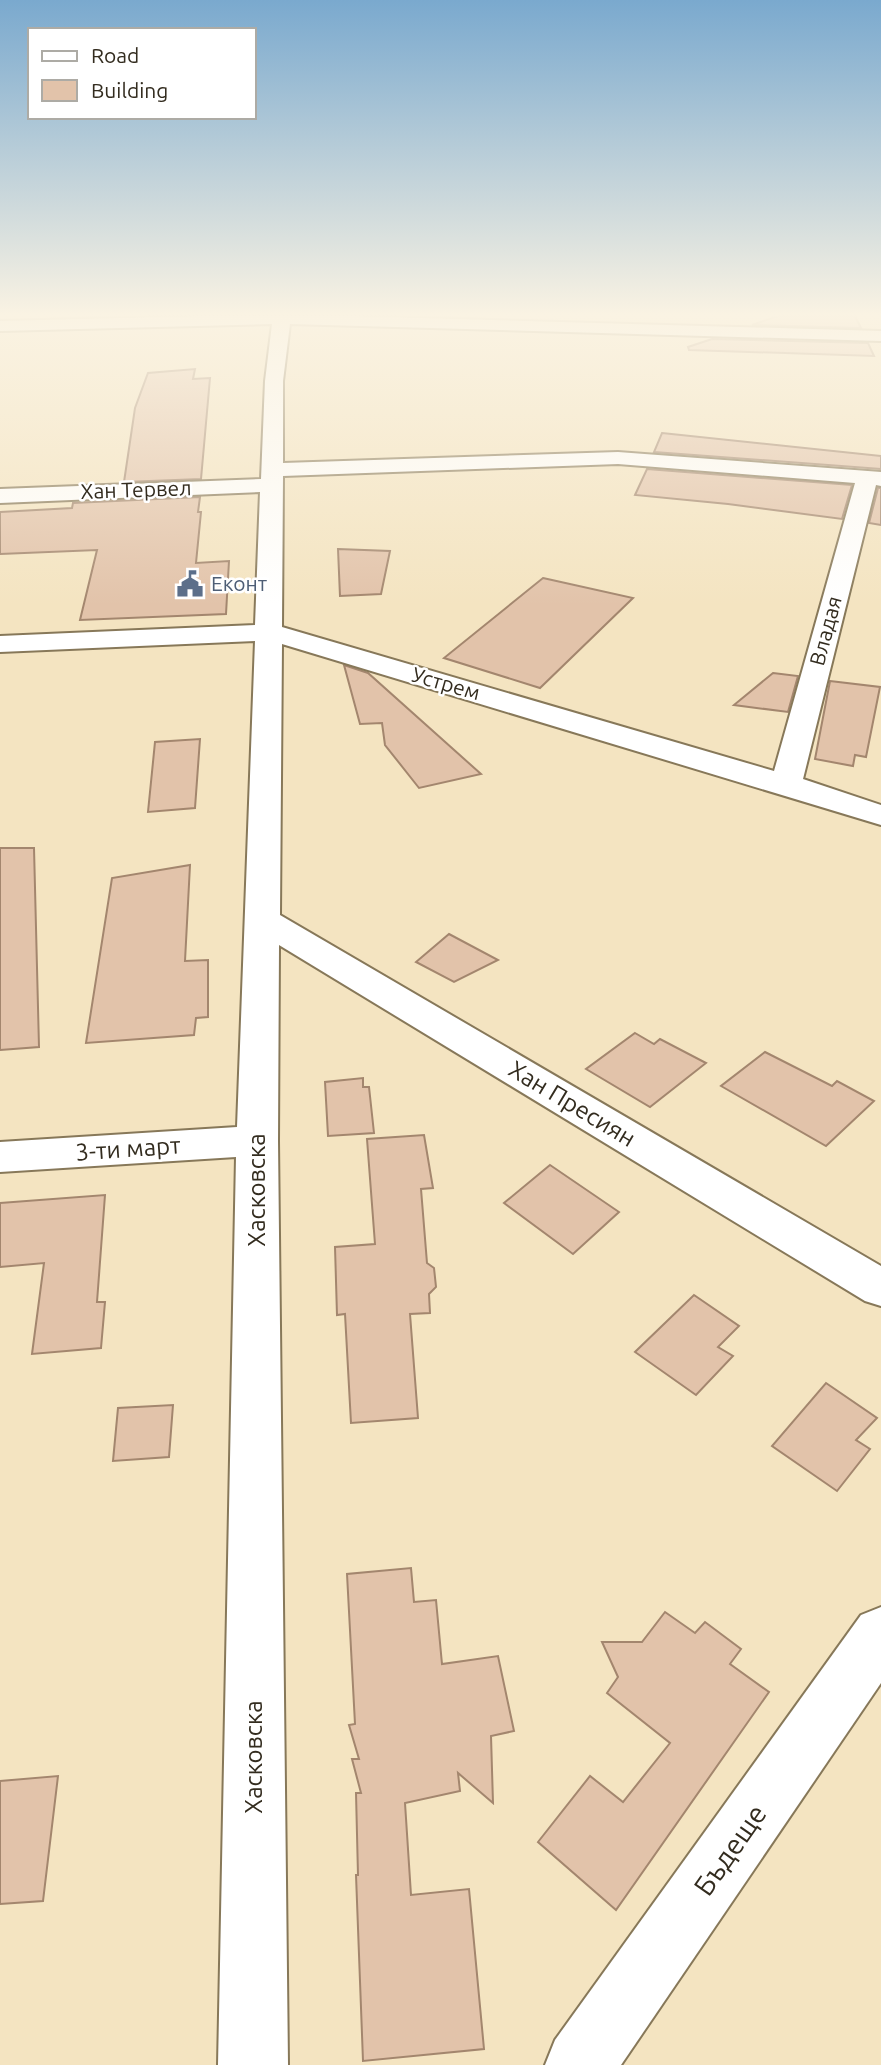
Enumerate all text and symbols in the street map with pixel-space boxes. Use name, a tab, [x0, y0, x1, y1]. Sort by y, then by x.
legend	[28, 28, 256, 119]
text: Road	[91, 43, 139, 67]
text: Building	[91, 78, 168, 102]
street label: Хан Тервел	[80, 475, 192, 503]
public building icon: Еконт	[175, 569, 205, 599]
place label: Еконт	[211, 571, 268, 595]
street label: Владая	[804, 593, 846, 668]
street label: Устрем	[409, 662, 483, 704]
street label: Хан Пресиян	[504, 1055, 640, 1152]
street label: 3-ти март	[74, 1131, 182, 1166]
street label: Хасковска	[243, 1133, 270, 1247]
street label: Хасковска	[240, 1700, 267, 1814]
street label: Бъдеще	[687, 1799, 772, 1901]

